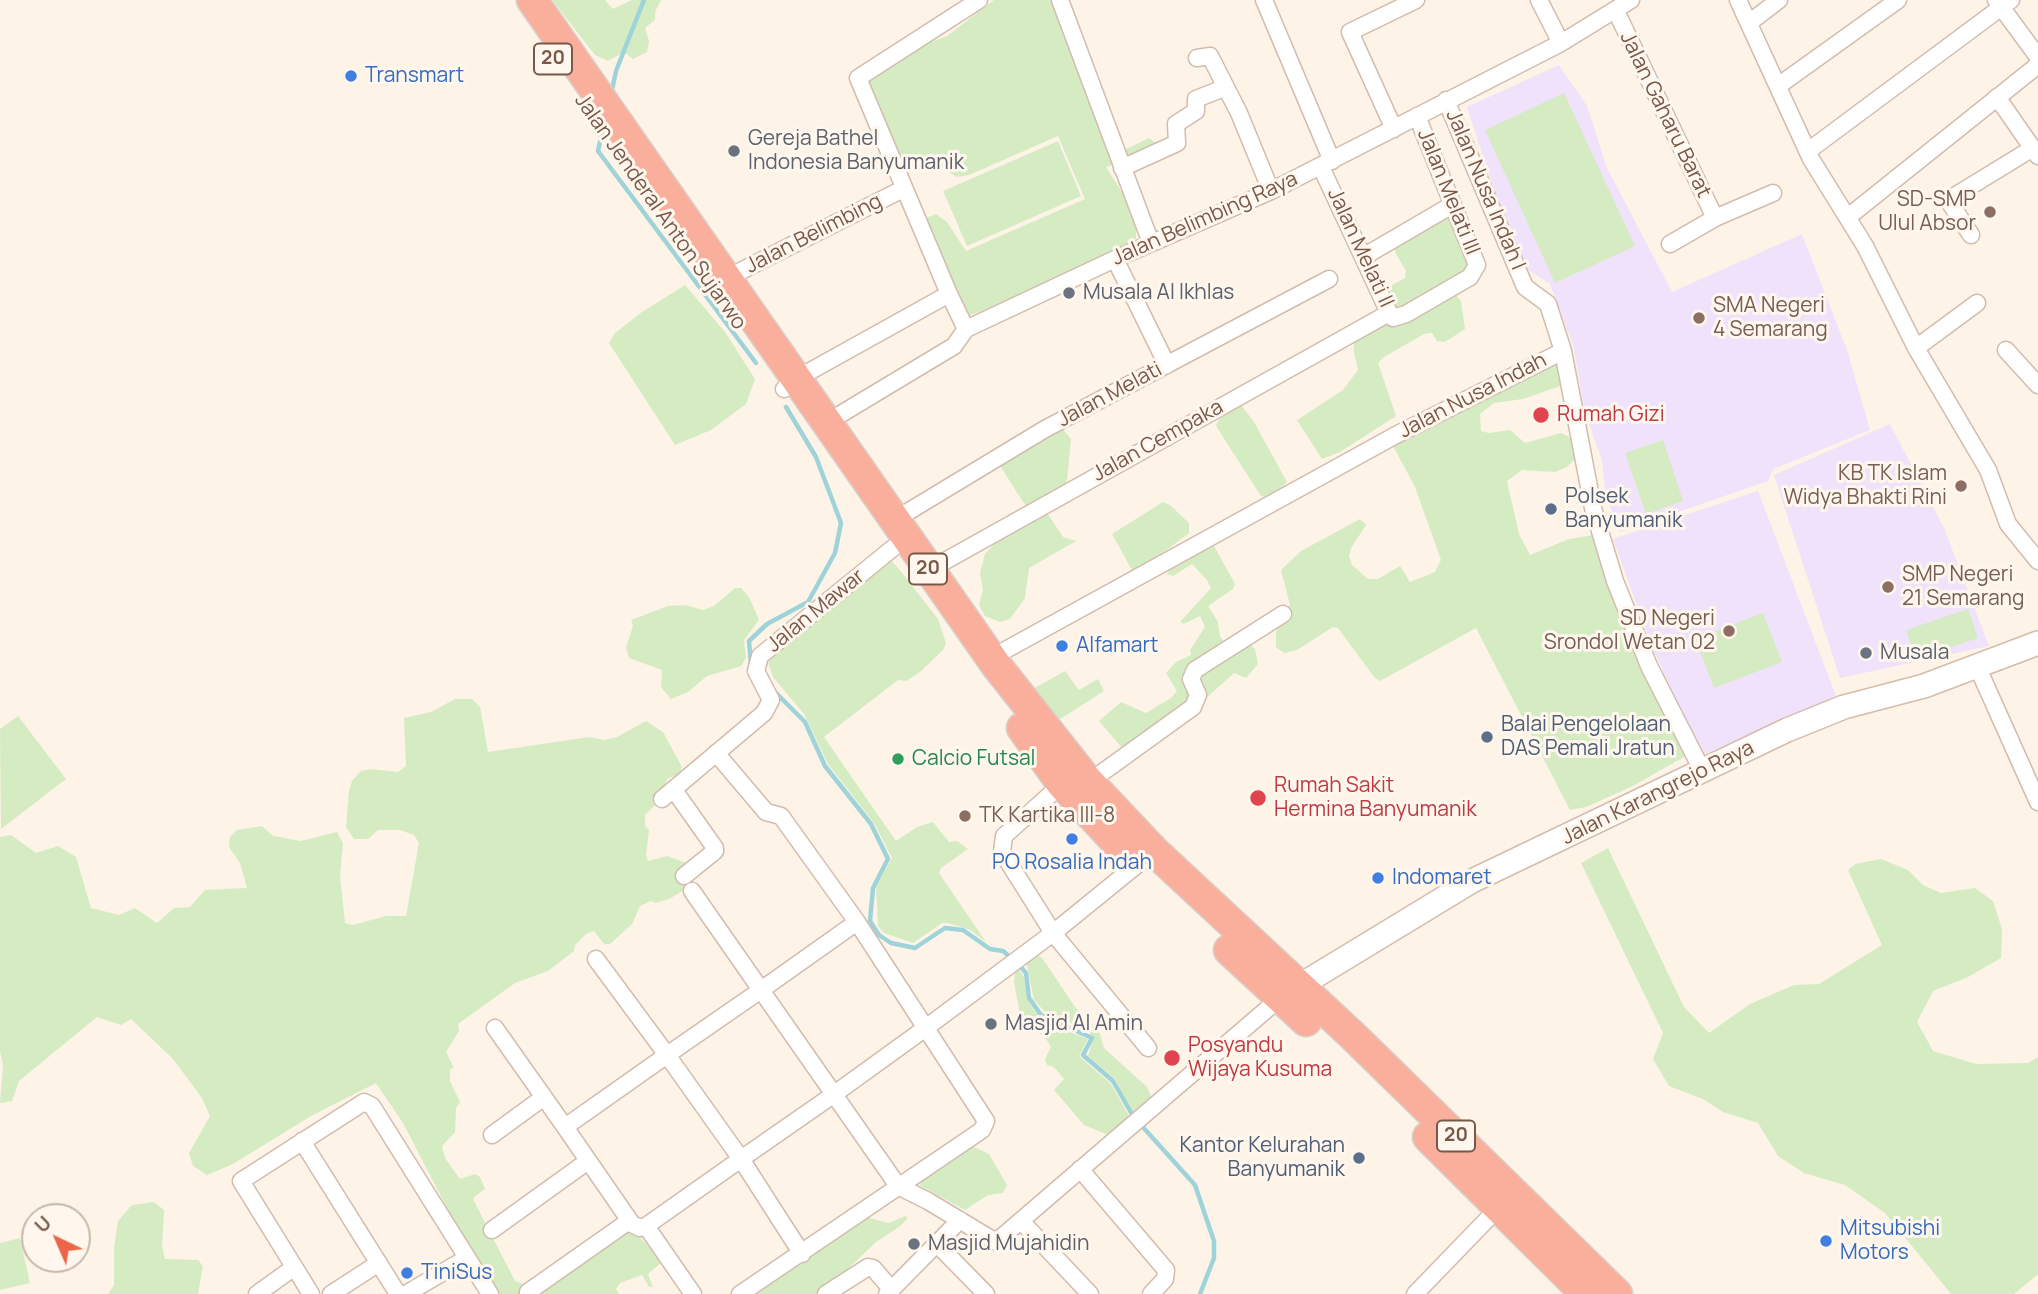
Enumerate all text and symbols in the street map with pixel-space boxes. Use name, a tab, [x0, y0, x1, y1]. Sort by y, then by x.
street label: Jalan Gaharu Barat	[1614, 28, 1716, 202]
road number: 20	[534, 44, 572, 74]
place label: Transmart	[365, 63, 464, 89]
marker: Transmart	[343, 68, 359, 84]
street label: Jalan Jenderal Anton Sujarwo	[569, 89, 751, 335]
street label: Jalan Nusa Indah I	[1440, 106, 1530, 274]
street label: Jalan Melati III	[1411, 125, 1485, 259]
place label: Gereja Bathel Indonesia Banyumanik	[748, 126, 964, 176]
marker: Gereja Bathel Indonesia Banyumanik	[726, 143, 742, 159]
street label: Jalan Belimbing Raya	[1108, 167, 1302, 271]
street label: Jalan Melati II	[1321, 184, 1399, 312]
place label: SD-SMP Ulul Absor	[1878, 187, 1976, 237]
street label: Jalan Belimbing	[742, 189, 886, 279]
marker: SD-SMP Ulul Absor	[1982, 204, 1998, 220]
place label: Musala Al Ikhlas	[1083, 280, 1234, 306]
marker: Musala Al Ikhlas	[1061, 285, 1077, 301]
place label: SMA Negeri 4 Semarang	[1713, 293, 1828, 343]
marker: SMA Negeri 4 Semarang	[1691, 310, 1707, 326]
street label: Jalan Nusa Indah	[1395, 348, 1551, 444]
street label: Jalan Melati	[1054, 357, 1166, 433]
street label: Jalan Cempaka	[1088, 395, 1228, 487]
place label: Rumah Gizi	[1557, 402, 1665, 428]
marker: Rumah Gizi	[1531, 405, 1551, 425]
place label: KB TK Islam Widya Bhakti Rini	[1783, 461, 1947, 511]
marker: KB TK Islam Widya Bhakti Rini	[1953, 478, 1969, 494]
place label: Polsek Banyumanik	[1565, 484, 1682, 534]
marker: Polsek Banyumanik	[1543, 501, 1559, 517]
road number: 20	[909, 554, 947, 584]
place label: SMP Negeri 21 Semarang	[1902, 562, 2024, 612]
street label: Jalan Mawar	[762, 564, 870, 658]
marker: SMP Negeri 21 Semarang	[1880, 579, 1896, 595]
place label: SD Negeri Srondol Wetan 02	[1544, 606, 1715, 656]
marker: SD Negeri Srondol Wetan 02	[1721, 623, 1737, 639]
place label: Alfamart	[1076, 633, 1158, 659]
marker: Alfamart	[1054, 638, 1070, 654]
place label: Musala	[1880, 640, 1949, 666]
marker: Musala	[1858, 645, 1874, 661]
place label: Balai Pengelolaan DAS Pemali Jratun	[1501, 712, 1675, 762]
marker: Balai Pengelolaan DAS Pemali Jratun	[1479, 729, 1495, 745]
street label: Jalan Karangrejo Raya	[1558, 736, 1758, 850]
place label: Calcio Futsal	[912, 746, 1035, 772]
marker: Calcio Futsal	[890, 751, 906, 767]
place label: Rumah Sakit Hermina Banyumanik	[1274, 773, 1477, 823]
marker: Rumah Sakit Hermina Banyumanik	[1248, 788, 1268, 808]
place label: TK Kartika III-8	[979, 803, 1115, 829]
marker: TK Kartika III-8	[957, 808, 973, 824]
marker: PO Rosalia Indah	[1064, 831, 1080, 847]
place label: PO Rosalia Indah	[992, 850, 1152, 876]
place label: Indomaret	[1392, 865, 1492, 891]
marker: Indomaret	[1370, 870, 1386, 886]
place label: Masjid Al Amin	[1005, 1011, 1143, 1037]
marker: Masjid Al Amin	[983, 1016, 999, 1032]
place label: Posyandu Wijaya Kusuma	[1188, 1033, 1332, 1083]
marker: Posyandu Wijaya Kusuma	[1162, 1048, 1182, 1068]
road number: 20	[1437, 1120, 1475, 1152]
place label: Kantor Kelurahan Banyumanik	[1180, 1133, 1345, 1183]
marker: Kantor Kelurahan Banyumanik	[1351, 1150, 1367, 1166]
north arrow	[21, 1203, 91, 1273]
text: U	[29, 1210, 57, 1238]
place label: Mitsubishi Motors	[1840, 1216, 1940, 1266]
place label: Masjid Mujahidin	[928, 1231, 1089, 1257]
marker: Mitsubishi Motors	[1818, 1233, 1834, 1249]
marker: Masjid Mujahidin	[906, 1236, 922, 1252]
place label: TiniSus	[421, 1260, 492, 1286]
marker: TiniSus	[399, 1265, 415, 1281]

